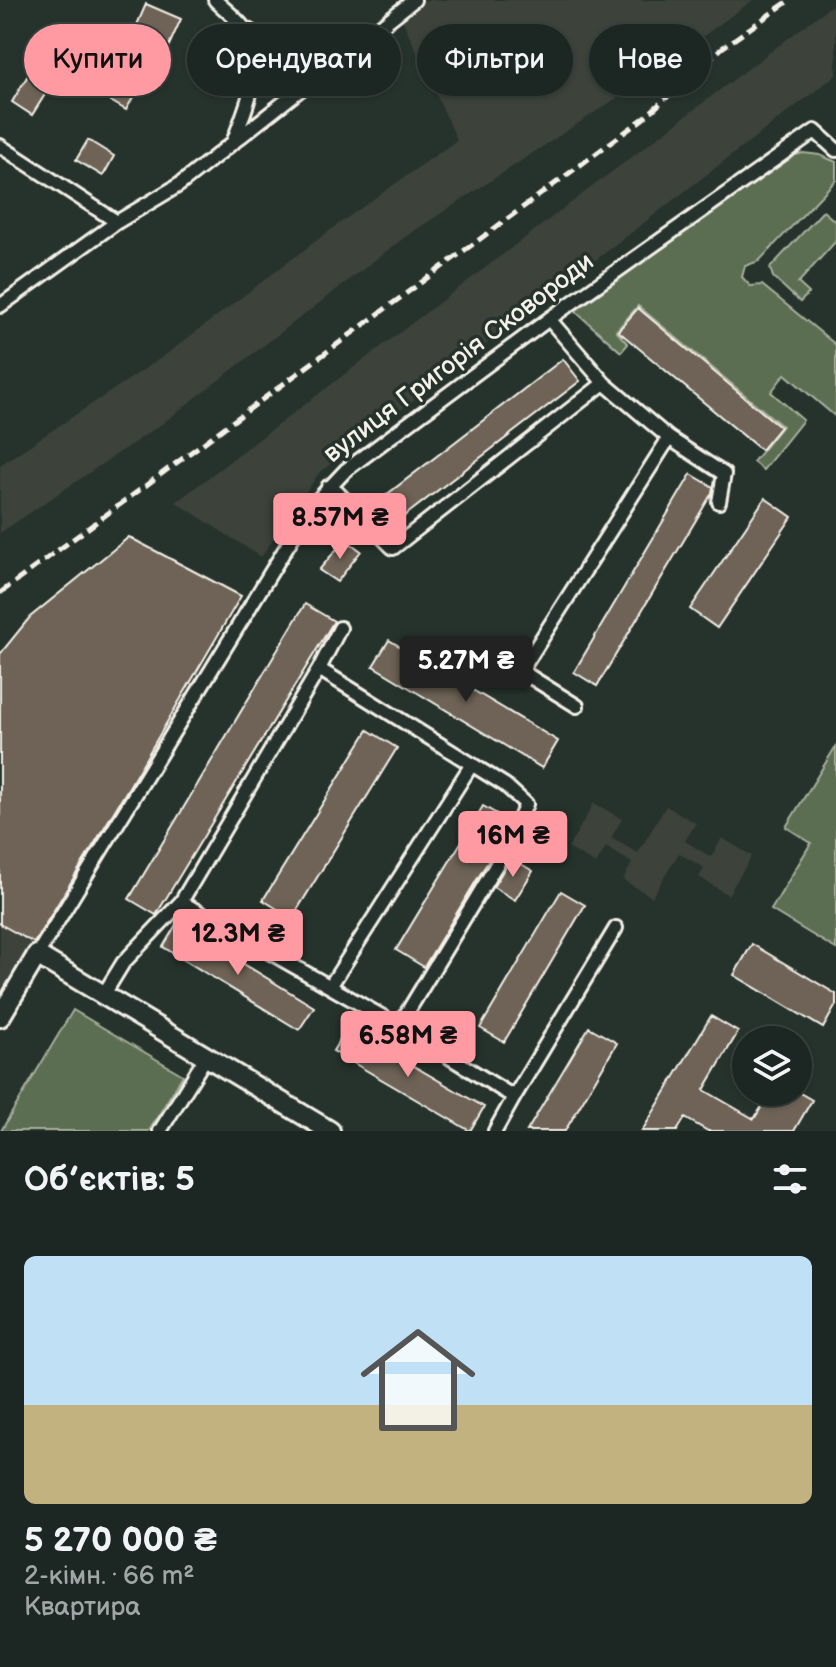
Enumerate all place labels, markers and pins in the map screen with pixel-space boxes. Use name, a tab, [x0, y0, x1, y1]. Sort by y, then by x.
pin: 8.57M ₴	[266, 493, 414, 561]
pin: 5.27M ₴	[392, 636, 540, 704]
pin: 16M ₴	[457, 811, 569, 879]
pin: 12.3M ₴	[164, 909, 312, 977]
pin: 6.58M ₴	[334, 1011, 482, 1079]

